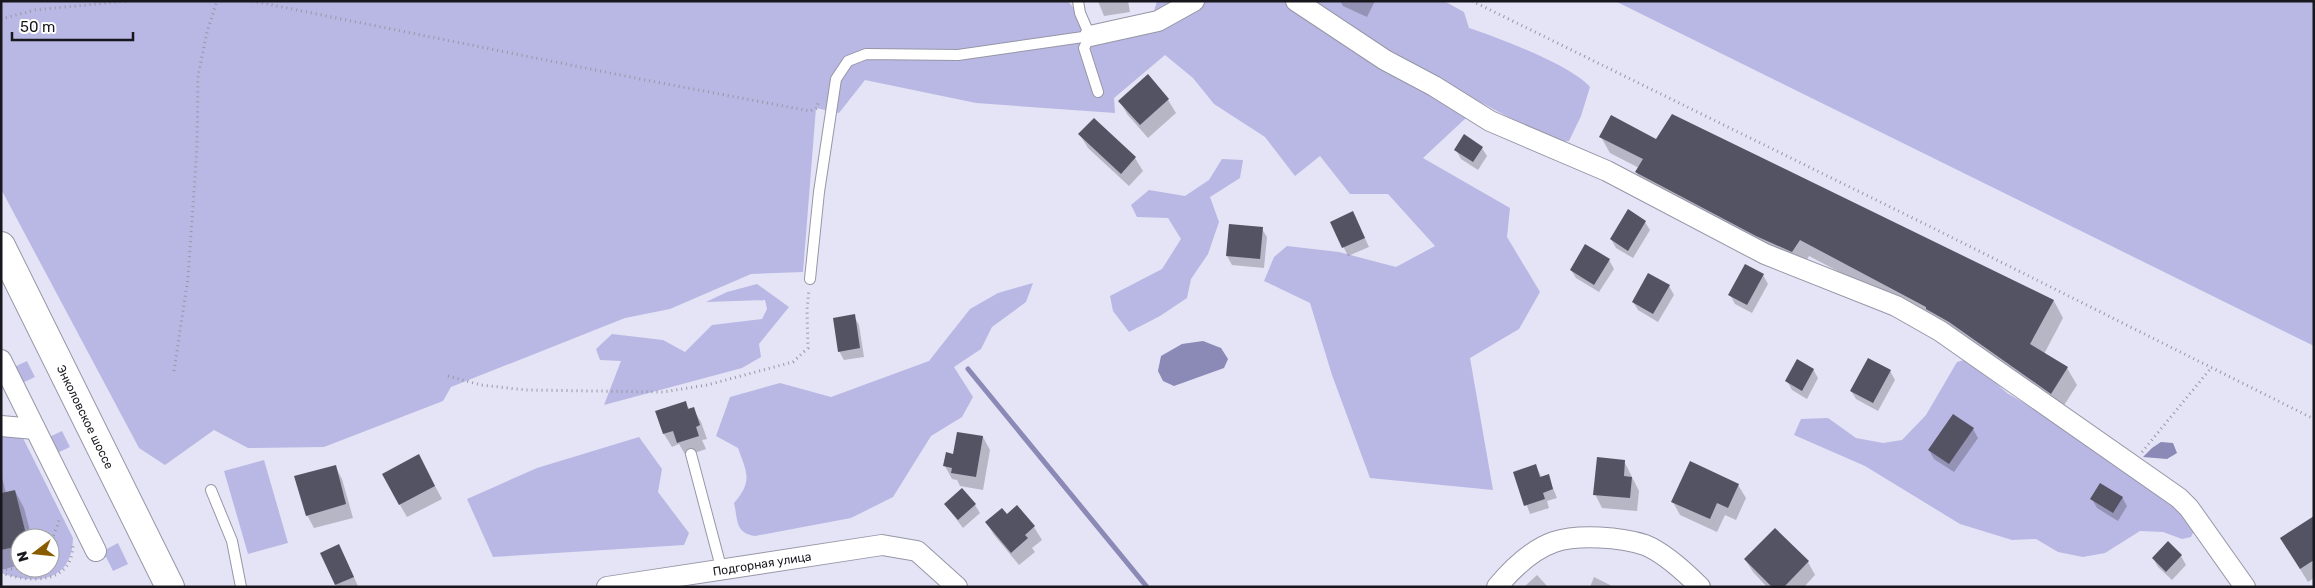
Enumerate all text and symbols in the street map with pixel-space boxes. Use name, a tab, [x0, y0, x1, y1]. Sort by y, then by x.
scale bar	[12, 10, 134, 42]
text: 50 m	[20, 18, 55, 36]
street label: Энколовское шоссе	[54, 363, 116, 472]
north arrow	[10, 528, 60, 578]
text: N	[13, 549, 33, 564]
street label: Подгорная улица	[712, 549, 812, 579]

